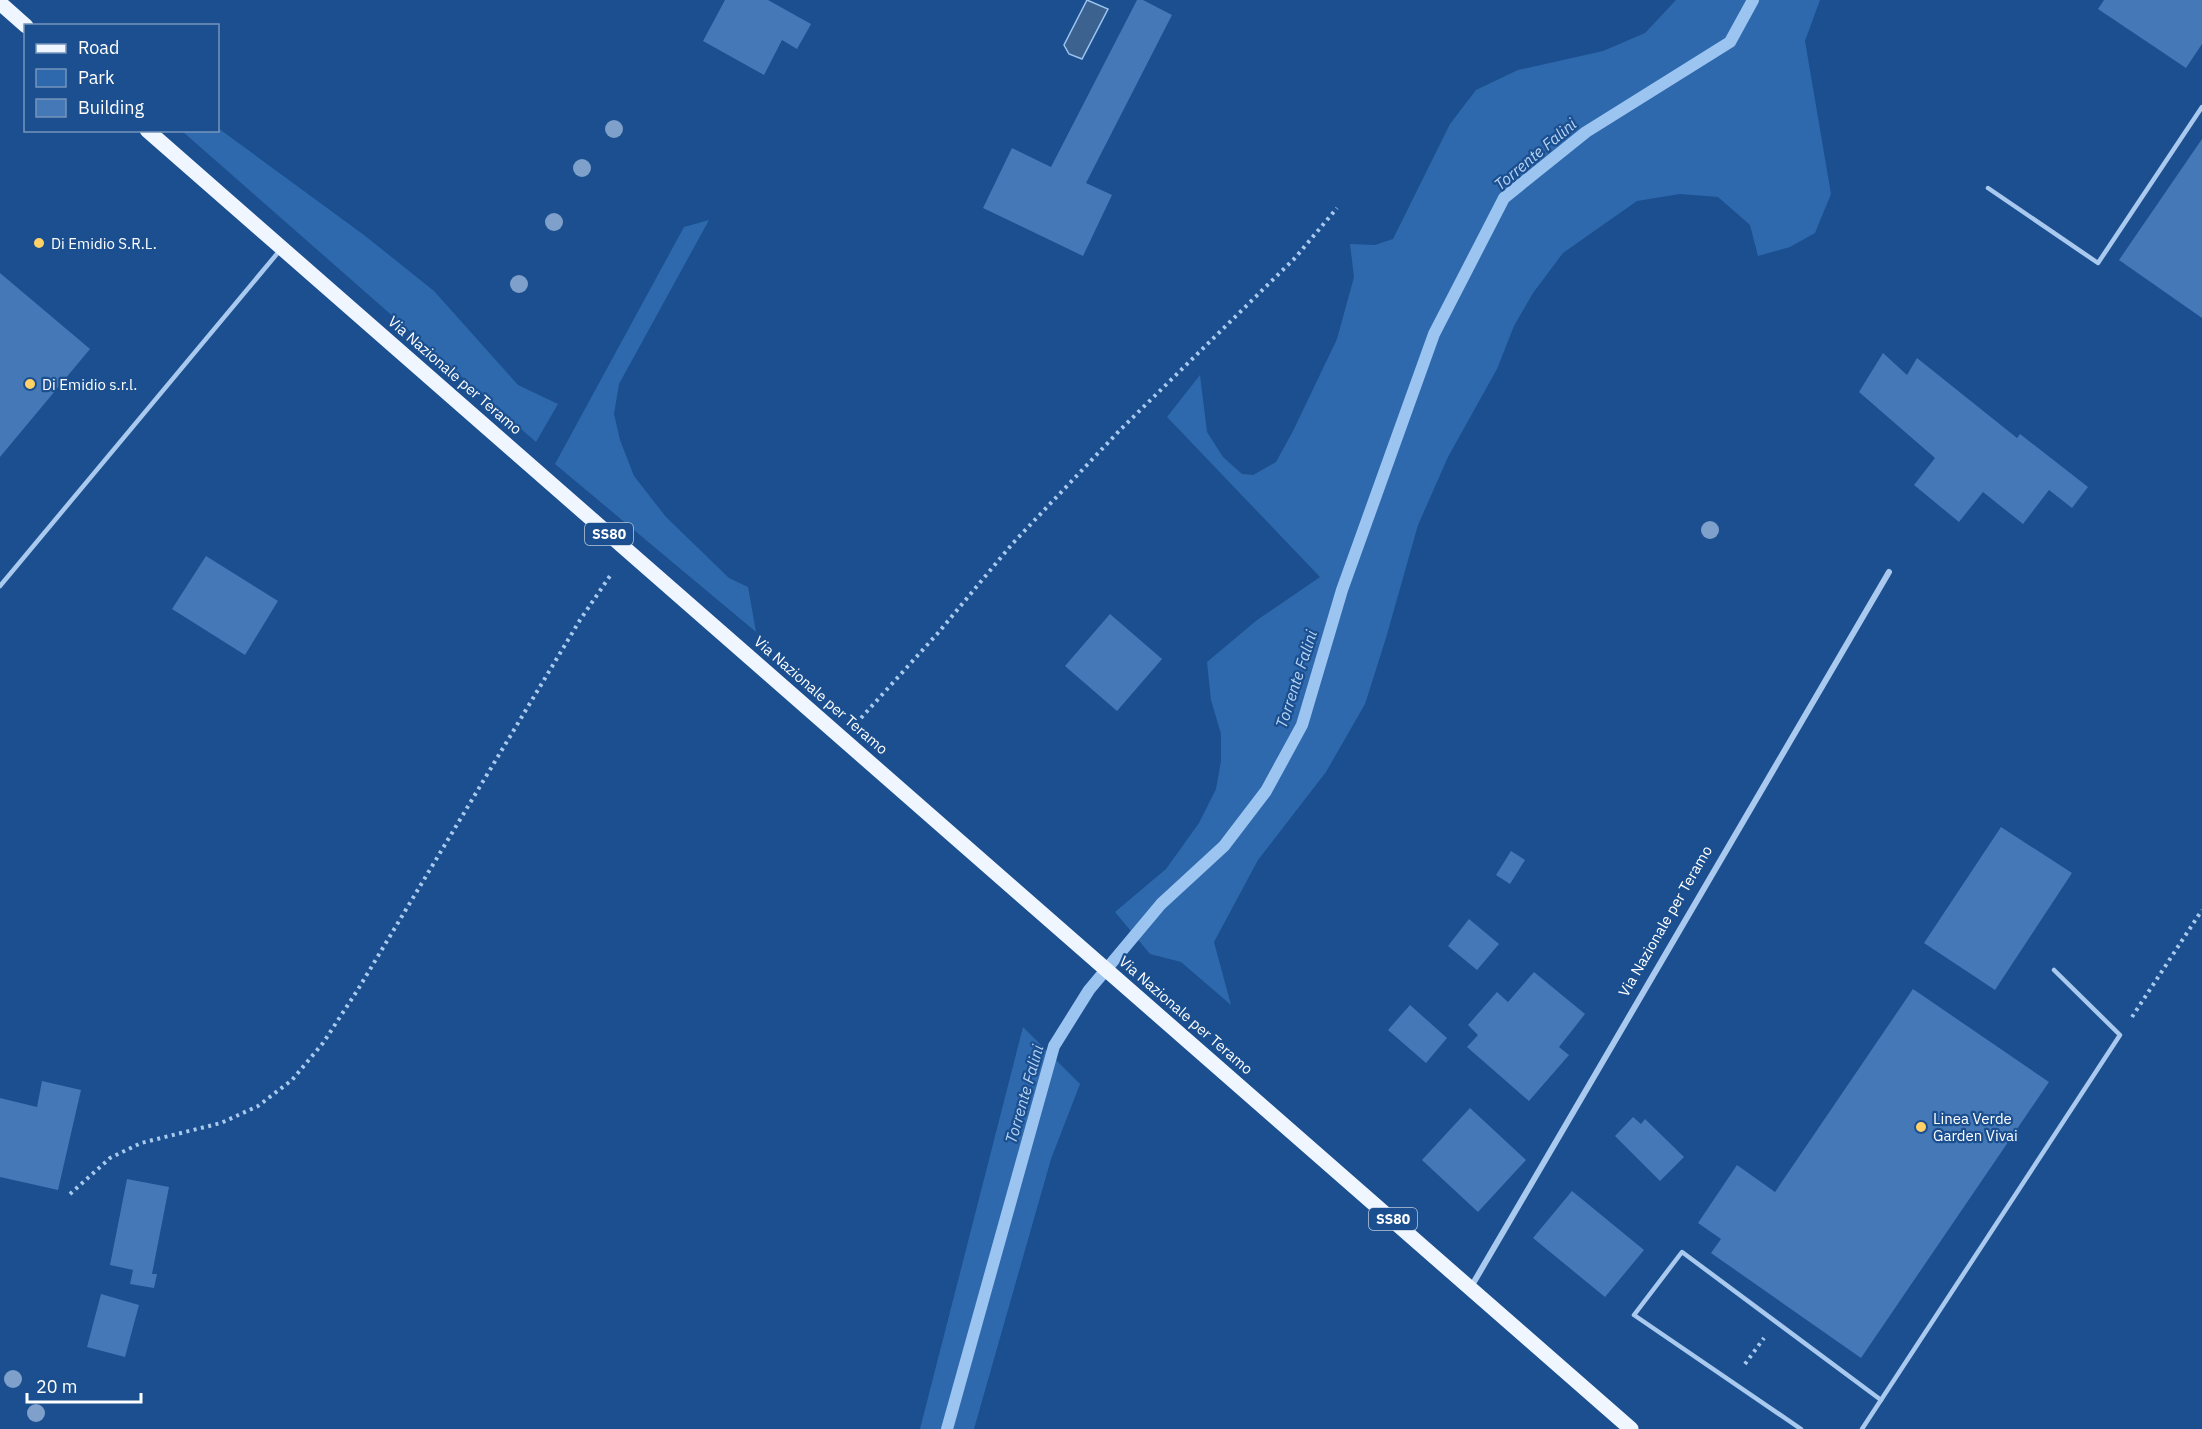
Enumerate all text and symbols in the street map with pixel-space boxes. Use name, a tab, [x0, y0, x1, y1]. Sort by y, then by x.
legend	[24, 24, 219, 132]
text: Road	[78, 36, 119, 59]
text: Park	[78, 66, 115, 89]
text: Building	[78, 96, 145, 119]
water label: Torrente Falini	[1490, 113, 1581, 194]
place label: Di Emidio S.R.L.	[51, 234, 157, 253]
marker: Di Emidio S.R.L.	[32, 236, 46, 250]
street label: Via Nazionale per Teramo	[384, 312, 526, 438]
place label: Di Emidio s.r.l.	[42, 375, 137, 394]
marker: Di Emidio s.r.l.	[23, 377, 37, 391]
road number: SS80	[585, 523, 633, 545]
water label: Torrente Falini	[1271, 627, 1321, 730]
street label: Via Nazionale per Teramo	[750, 632, 892, 758]
street label: Via Nazionale per Teramo	[1614, 842, 1716, 1000]
street label: Via Nazionale per Teramo	[1115, 952, 1257, 1078]
water label: Torrente Falini	[1000, 1042, 1048, 1146]
place label: Linea Verde Garden Vivai	[1933, 1109, 2018, 1145]
marker: Linea Verde Garden Vivai	[1914, 1120, 1928, 1134]
road number: SS80	[1369, 1208, 1417, 1230]
scale bar	[27, 1366, 141, 1404]
text: 20 m	[36, 1375, 78, 1398]

